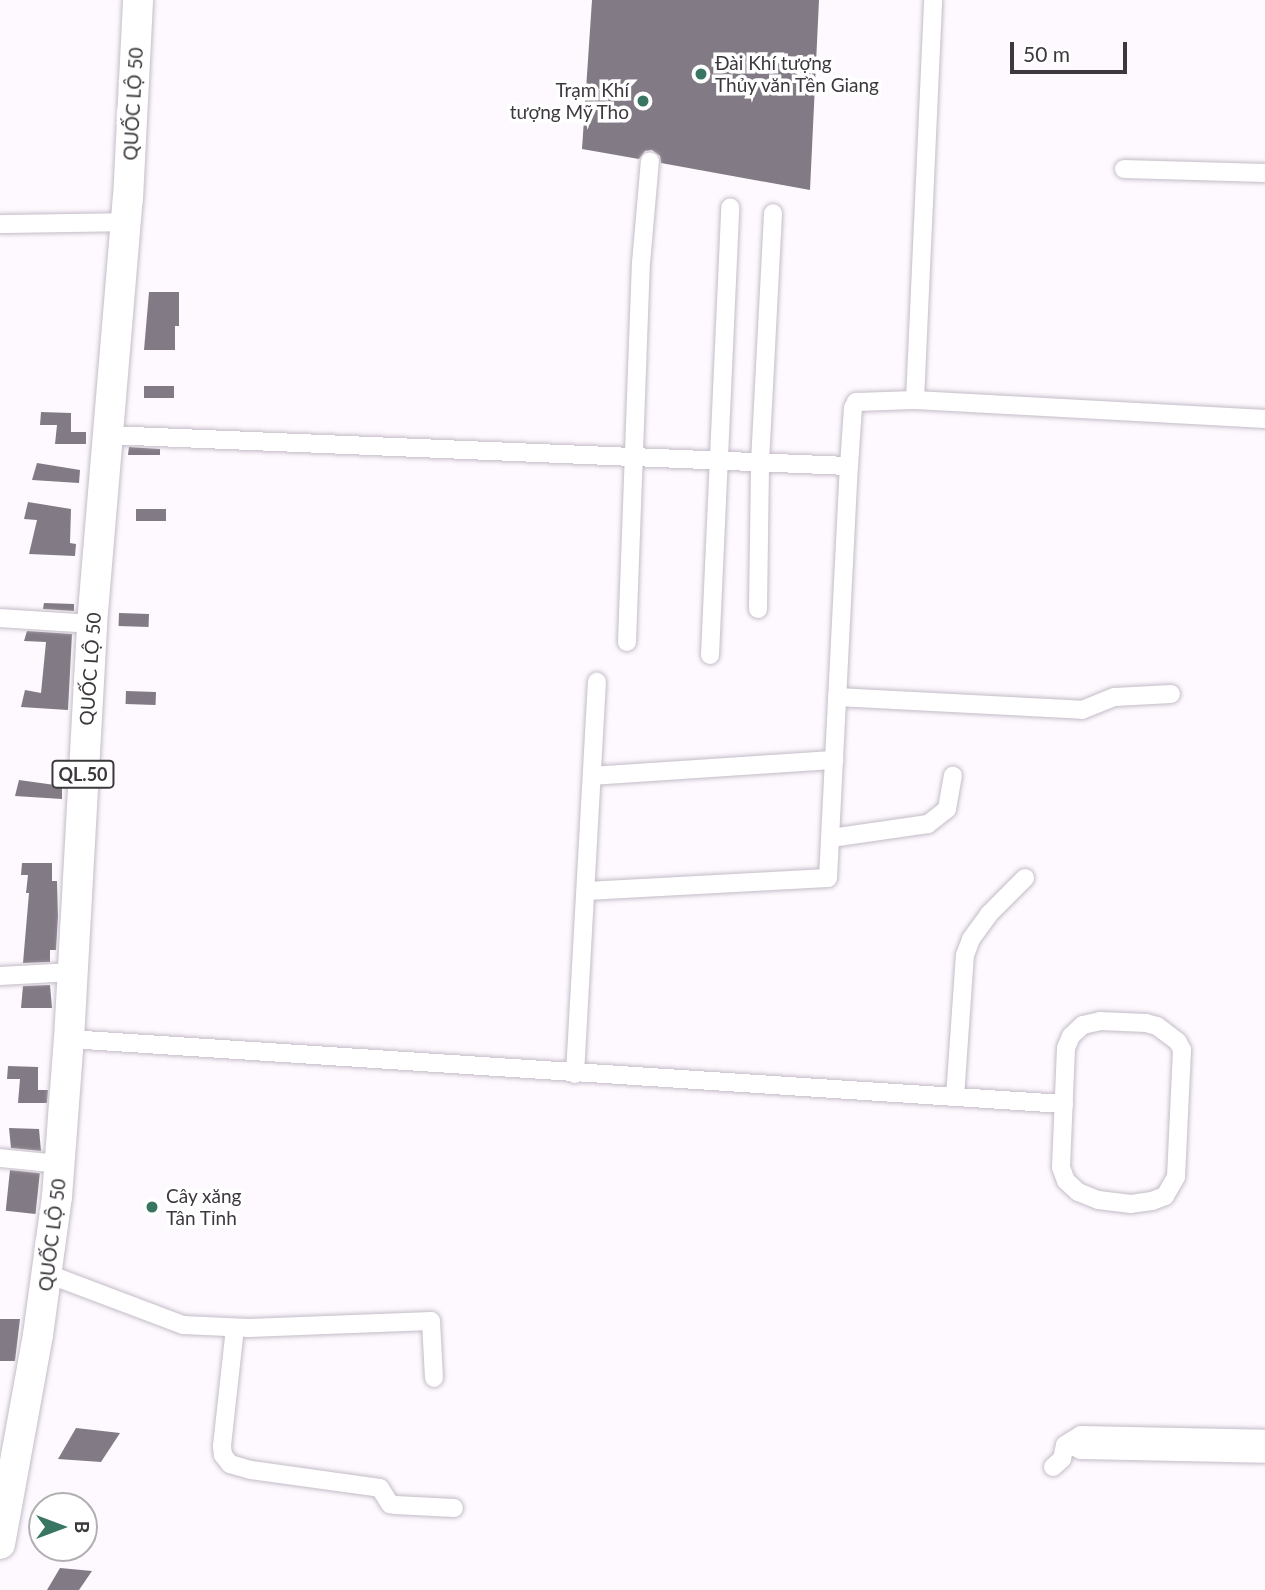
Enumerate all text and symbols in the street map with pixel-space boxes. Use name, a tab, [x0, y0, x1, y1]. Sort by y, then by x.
scale bar	[1013, 28, 1130, 72]
text: 50 m	[1023, 41, 1070, 66]
street label: QUỐC LỘ 50	[119, 47, 147, 161]
place label: Đài Khí tượng Thủy văn Tền Giang	[715, 52, 880, 96]
marker: Đài Khí tượng Thủy văn Tền Giang	[693, 66, 709, 82]
place label: Trạm Khí tượng Mỹ Tho	[509, 79, 629, 123]
marker: Trạm Khí tượng Mỹ Tho	[635, 93, 651, 109]
street label: QUỐC LỘ 50	[75, 612, 105, 726]
road number: QL.50	[50, 760, 116, 788]
street label: QUỐC LỘ 50	[34, 1177, 70, 1293]
place label: Cây xăng Tân Tỉnh	[166, 1185, 242, 1229]
marker: Cây xăng Tân Tỉnh	[144, 1199, 160, 1215]
north arrow	[28, 1492, 98, 1562]
text: B	[71, 1521, 94, 1533]

